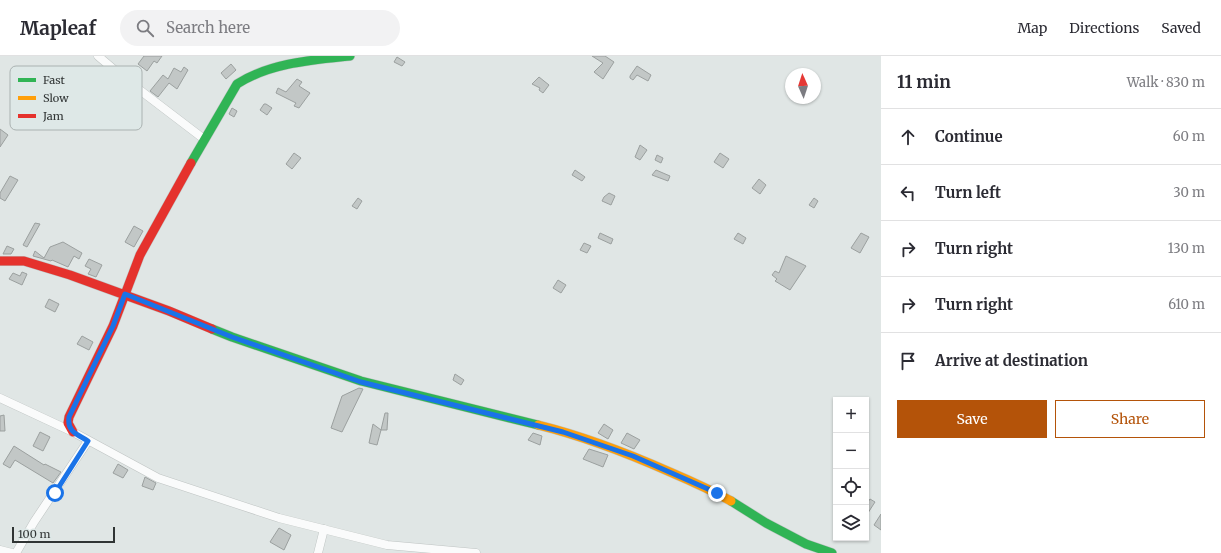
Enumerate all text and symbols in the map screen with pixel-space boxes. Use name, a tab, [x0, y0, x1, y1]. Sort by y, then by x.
search box	[120, 10, 400, 46]
text: Mapleaf	[20, 16, 96, 40]
icon: search	[134, 17, 156, 39]
text: Search here	[166, 18, 250, 37]
text: Map	[1017, 19, 1047, 37]
text: Directions	[1069, 19, 1139, 37]
text: Saved	[1161, 19, 1201, 37]
legend	[10, 66, 142, 130]
north arrow	[785, 68, 821, 104]
text: 11 min	[897, 71, 951, 93]
text: Fast	[43, 73, 66, 87]
text: Walk · 830 m	[1127, 74, 1205, 91]
text: Slow	[43, 91, 69, 105]
text: Jam	[42, 109, 64, 123]
icon: ahead	[897, 126, 919, 148]
text: Continue	[935, 127, 1003, 146]
text: 60 m	[1173, 128, 1205, 145]
icon: left	[897, 182, 919, 204]
text: Turn left	[935, 183, 1001, 202]
text: 30 m	[1173, 184, 1205, 201]
icon: right	[897, 238, 919, 260]
text: Turn right	[935, 239, 1013, 258]
text: 130 m	[1168, 240, 1205, 257]
icon: right	[897, 294, 919, 316]
text: Turn right	[935, 295, 1013, 314]
text: 610 m	[1168, 296, 1205, 313]
icon: arrive	[897, 350, 919, 372]
text: Arrive at destination	[935, 351, 1088, 370]
map controls	[833, 397, 869, 541]
button: +	[833, 397, 869, 433]
button: Save	[897, 400, 1047, 438]
button: Share	[1055, 400, 1205, 438]
button: −	[833, 433, 869, 469]
button: locate	[833, 469, 869, 505]
route start	[46, 484, 64, 502]
route end	[708, 484, 726, 502]
button: layers	[833, 505, 869, 541]
scale bar	[12, 525, 115, 544]
text: 100 m	[18, 527, 50, 541]

